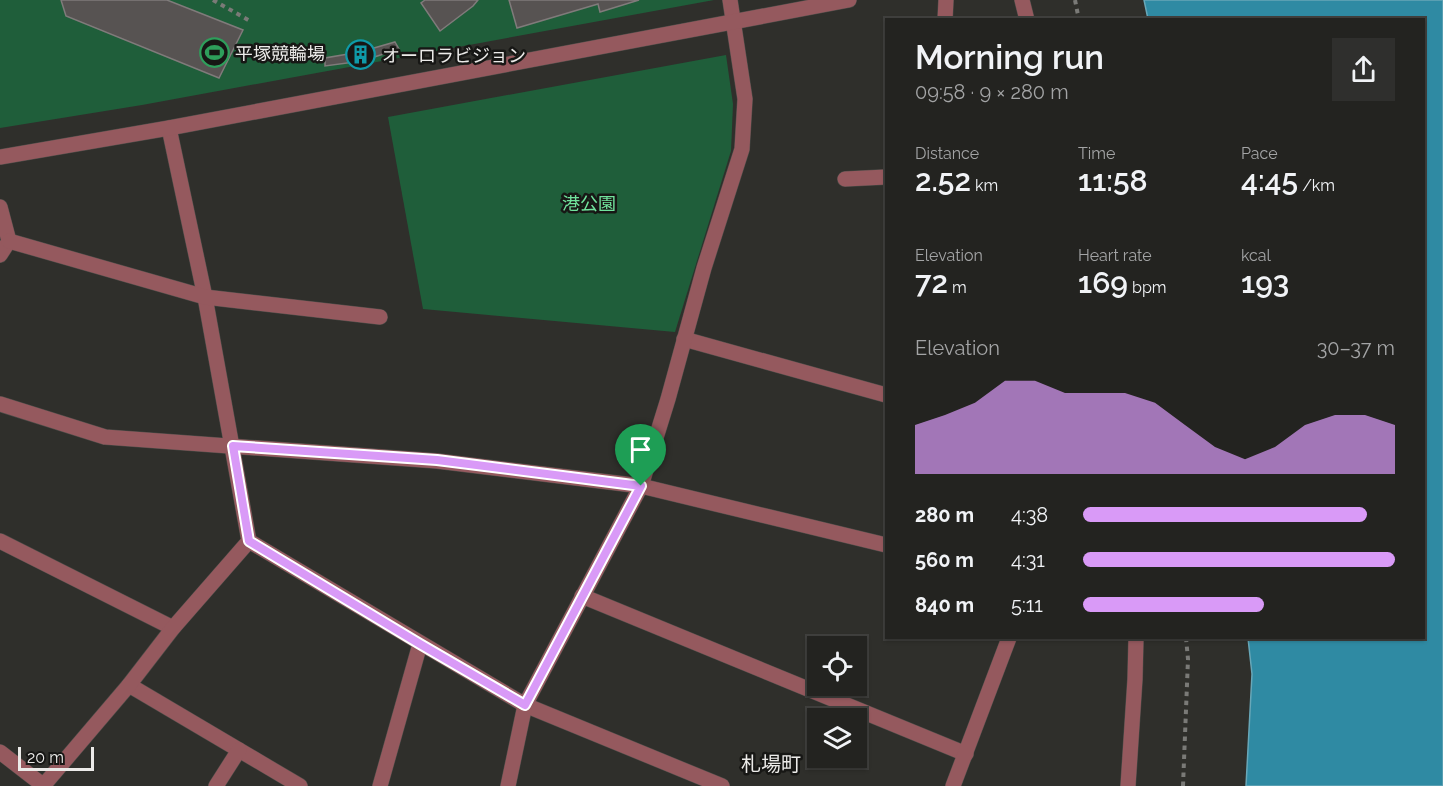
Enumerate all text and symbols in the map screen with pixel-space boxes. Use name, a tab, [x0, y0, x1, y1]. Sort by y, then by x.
sports icon: 平塚競輪場	[198, 37, 230, 69]
text: Morning run	[915, 38, 1104, 77]
button: share	[1332, 38, 1395, 101]
building icon: オーロラビジョン	[345, 39, 377, 71]
place label: 平塚競輪場	[235, 43, 325, 64]
place label: オーロラビジョン	[382, 45, 526, 66]
text: 09:58 · 9 × 280 m	[915, 80, 1069, 104]
text: Distance	[915, 144, 979, 163]
text: Time	[1078, 144, 1115, 163]
text: Pace	[1241, 144, 1278, 163]
text: 2.52	[915, 163, 971, 198]
text: 11:58	[1078, 163, 1148, 198]
text: 4:45	[1241, 163, 1298, 198]
text: km	[971, 176, 998, 195]
text: /km	[1298, 176, 1335, 195]
park label: 港公園	[562, 193, 616, 214]
text: Elevation	[915, 246, 983, 265]
text: Heart rate	[1078, 246, 1152, 265]
text: kcal	[1241, 246, 1271, 265]
text: 72	[915, 265, 948, 300]
text: 169	[1078, 265, 1128, 300]
text: 193	[1241, 265, 1289, 300]
text: m	[948, 278, 967, 297]
text: bpm	[1128, 278, 1167, 297]
text: Elevation	[915, 336, 1000, 360]
text: 30–37 m	[1317, 336, 1395, 360]
pin	[615, 424, 666, 486]
icon: arrive	[624, 433, 657, 466]
text: 280 m	[915, 503, 974, 527]
text: 4:38	[1011, 503, 1048, 527]
text: 560 m	[915, 548, 974, 572]
text: 4:31	[1011, 548, 1045, 572]
text: 840 m	[915, 593, 974, 617]
text: 5:11	[1011, 593, 1043, 617]
map controls	[807, 636, 867, 768]
button: locate	[807, 636, 867, 696]
button: layers	[807, 708, 867, 768]
scale bar	[18, 744, 94, 772]
text: 20 m	[27, 748, 64, 767]
district label: 札場町	[741, 752, 801, 776]

